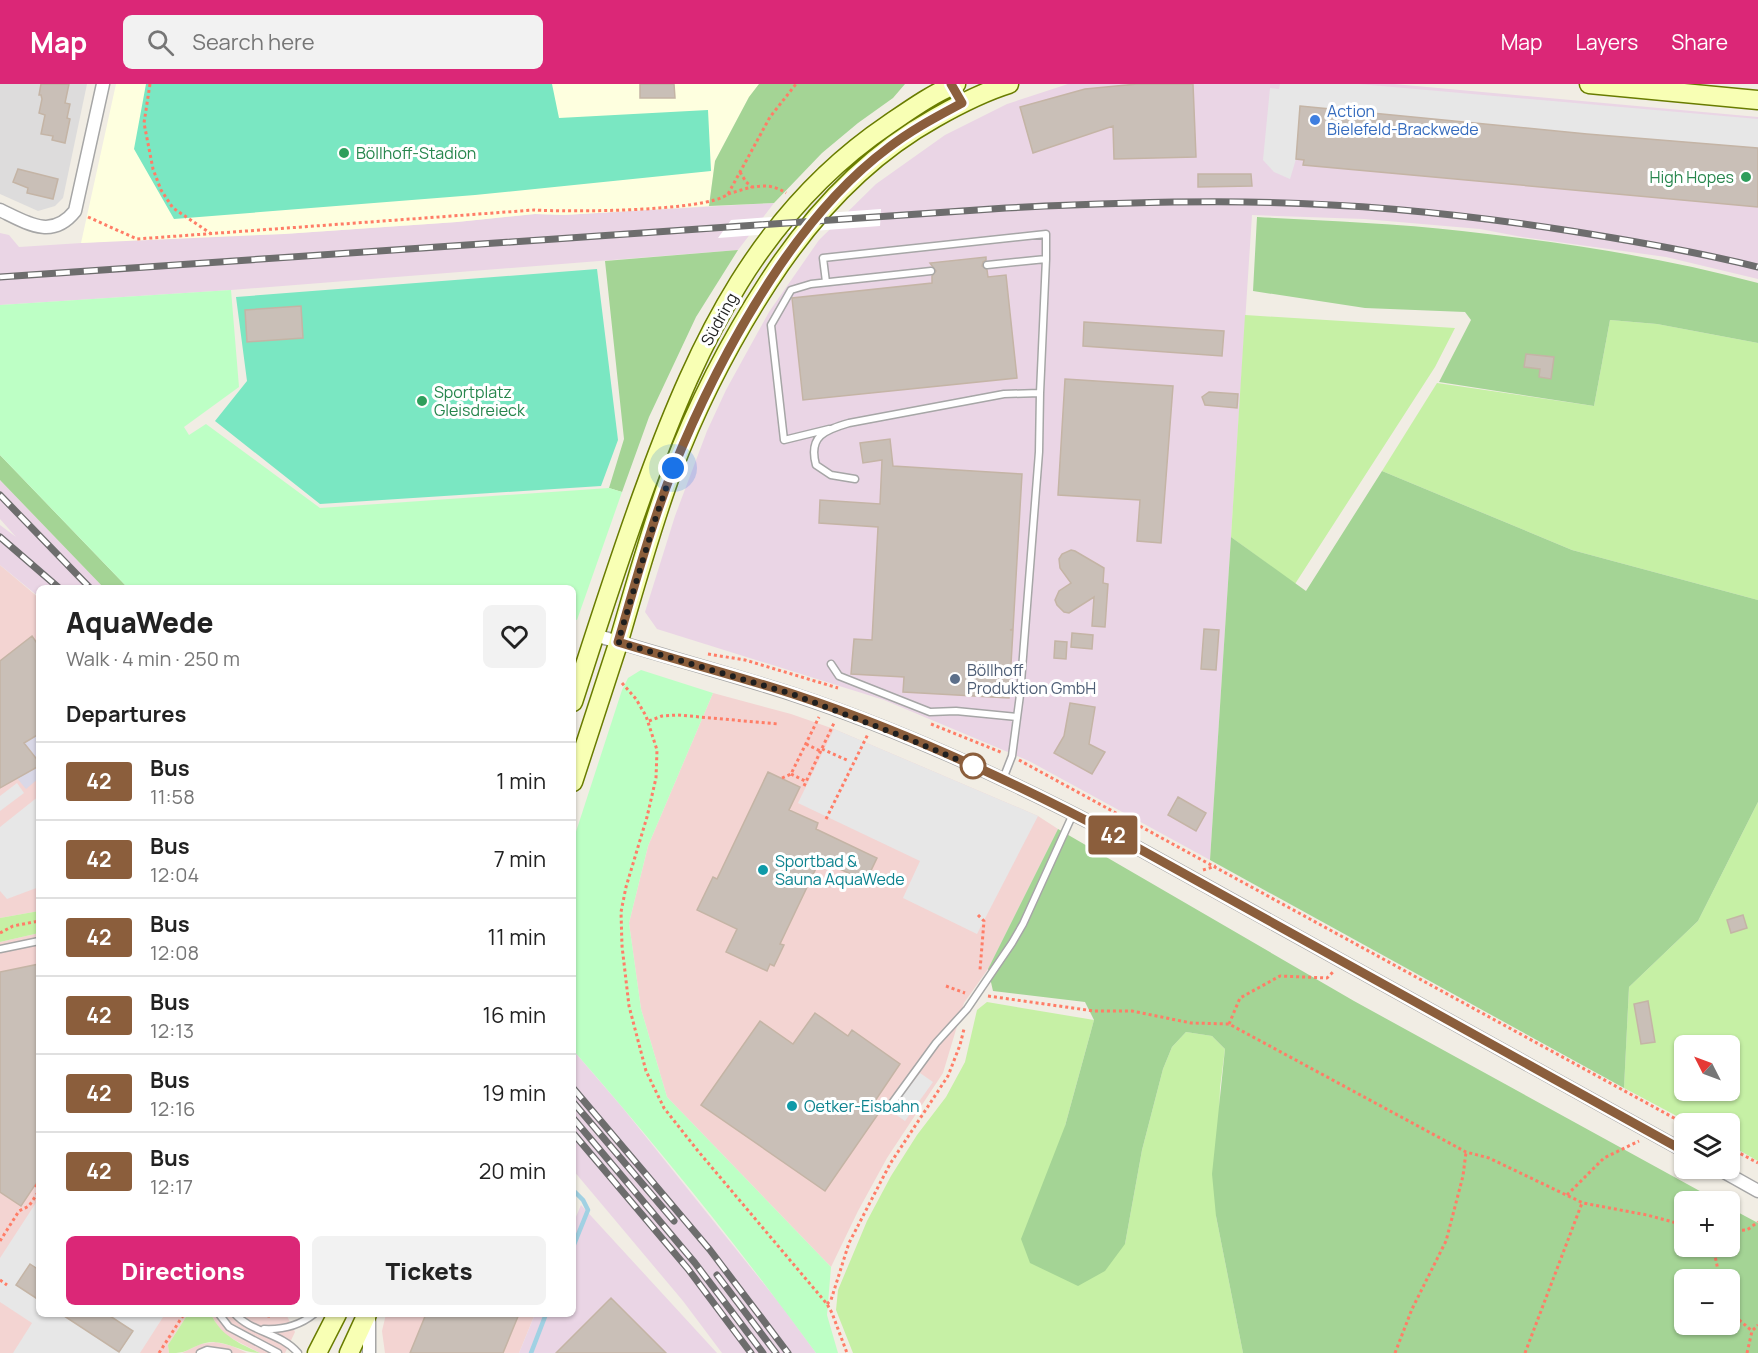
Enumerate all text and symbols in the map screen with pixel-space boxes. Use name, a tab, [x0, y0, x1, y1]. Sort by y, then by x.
search box	[123, 15, 543, 69]
text: Map	[30, 23, 87, 61]
icon: search	[144, 26, 177, 59]
text: Search here	[192, 27, 315, 57]
text: Map	[1501, 28, 1542, 56]
text: Layers	[1575, 28, 1638, 56]
text: Share	[1671, 28, 1728, 56]
place label: Action Bielefeld-Brackwede	[1327, 100, 1479, 140]
marker: Action Bielefeld-Brackwede	[1308, 113, 1322, 127]
place label: Böllhoff-Stadion	[356, 142, 476, 164]
marker: Böllhoff-Stadion	[337, 146, 351, 160]
place label: High Hopes	[1649, 166, 1734, 188]
marker: High Hopes	[1739, 170, 1753, 184]
street label: Südring	[695, 289, 743, 349]
place label: Sportplatz Gleisdreieck	[434, 381, 526, 421]
marker: Sportplatz Gleisdreieck	[415, 394, 429, 408]
your location	[658, 453, 688, 483]
text: AquaWede	[66, 603, 213, 641]
button: heart	[483, 605, 546, 668]
text: Walk · 4 min · 250 m	[66, 645, 240, 672]
place label: Böllhoff Produktion GmbH	[967, 659, 1096, 699]
marker: Böllhoff Produktion GmbH	[948, 672, 962, 686]
text: Departures	[66, 699, 186, 729]
text: Bus	[150, 753, 190, 783]
unlabelled marker	[960, 753, 986, 779]
text: 1 min	[496, 766, 546, 796]
text: 42	[86, 767, 112, 795]
text: 11:58	[150, 783, 195, 810]
line badge: 42	[1086, 816, 1140, 855]
text: 42	[1100, 821, 1126, 849]
text: Bus	[150, 831, 190, 861]
text: 7 min	[494, 844, 546, 874]
text: 42	[86, 845, 112, 873]
place label: Sportbad & Sauna AquaWede	[775, 850, 905, 890]
text: 12:04	[150, 861, 199, 888]
marker: Sportbad & Sauna AquaWede	[756, 863, 770, 877]
text: Bus	[150, 909, 190, 939]
text: 11 min	[488, 922, 546, 952]
text: 42	[86, 923, 112, 951]
text: 12:08	[150, 939, 199, 966]
text: Bus	[150, 987, 190, 1017]
text: 16 min	[483, 1000, 546, 1030]
text: 42	[86, 1001, 112, 1029]
text: 12:13	[150, 1017, 194, 1044]
north arrow	[1674, 1035, 1740, 1101]
map controls	[1674, 1035, 1740, 1335]
text: Bus	[150, 1065, 190, 1095]
text: 19 min	[483, 1078, 546, 1108]
text: 42	[86, 1079, 112, 1107]
text: 12:16	[150, 1095, 195, 1122]
place label: Oetker-Eisbahn	[804, 1095, 920, 1117]
marker: Oetker-Eisbahn	[785, 1099, 799, 1113]
button: layers	[1674, 1113, 1740, 1179]
text: Bus	[150, 1143, 190, 1173]
text: 20 min	[479, 1156, 546, 1186]
text: 42	[86, 1157, 112, 1185]
text: 12:17	[150, 1173, 193, 1200]
button: +	[1674, 1191, 1740, 1257]
button: Directions	[66, 1236, 300, 1305]
button: Tickets	[312, 1236, 546, 1305]
button: −	[1674, 1269, 1740, 1335]

